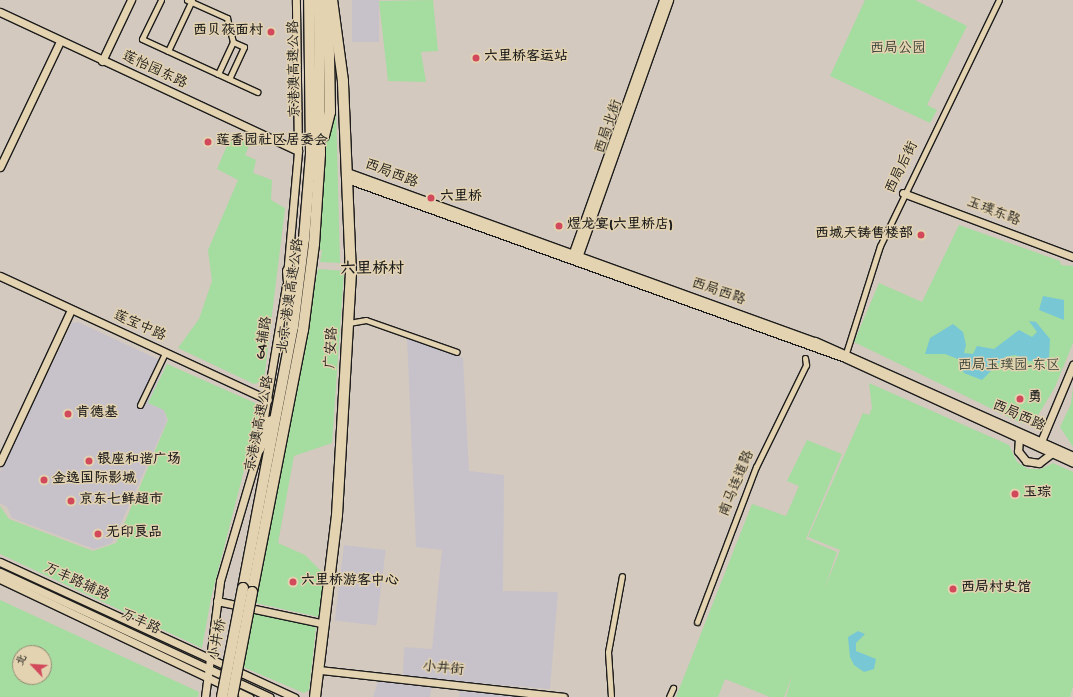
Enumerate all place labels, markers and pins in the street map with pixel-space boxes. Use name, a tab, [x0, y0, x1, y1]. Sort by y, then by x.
place label: 西贝莜面村	[193, 24, 263, 40]
marker: 西贝莜面村	[266, 27, 276, 37]
place label: 六里桥客运站	[484, 50, 568, 66]
marker: 六里桥客运站	[471, 53, 481, 63]
place label: 莲香园社区居委会	[216, 134, 328, 150]
marker: 莲香园社区居委会	[203, 137, 213, 147]
place label: 六里桥	[440, 190, 482, 206]
marker: 六里桥	[425, 192, 437, 204]
place label: 煜龙宴(六里桥店)	[567, 218, 673, 234]
marker: 煜龙宴(六里桥店)	[554, 221, 564, 231]
place label: 西城天铸售楼部	[815, 227, 913, 243]
marker: 西城天铸售楼部	[916, 230, 926, 240]
place label: 勇	[1028, 391, 1042, 407]
marker: 勇	[1015, 394, 1025, 404]
place label: 肯德基	[76, 406, 118, 422]
marker: 肯德基	[63, 409, 73, 419]
place label: 银座和谐广场	[97, 453, 181, 469]
marker: 银座和谐广场	[84, 456, 94, 466]
place label: 金逸国际影城	[52, 472, 136, 488]
marker: 金逸国际影城	[39, 475, 49, 485]
place label: 玉琮	[1023, 486, 1051, 502]
marker: 玉琮	[1010, 489, 1020, 499]
place label: 京东七鲜超市	[79, 493, 163, 509]
marker: 京东七鲜超市	[66, 496, 76, 506]
place label: 无印良品	[106, 526, 162, 542]
marker: 无印良品	[93, 529, 103, 539]
place label: 六里桥游客中心	[301, 574, 399, 590]
marker: 六里桥游客中心	[288, 577, 298, 587]
place label: 西局村史馆	[961, 581, 1031, 597]
marker: 西局村史馆	[948, 584, 958, 594]

